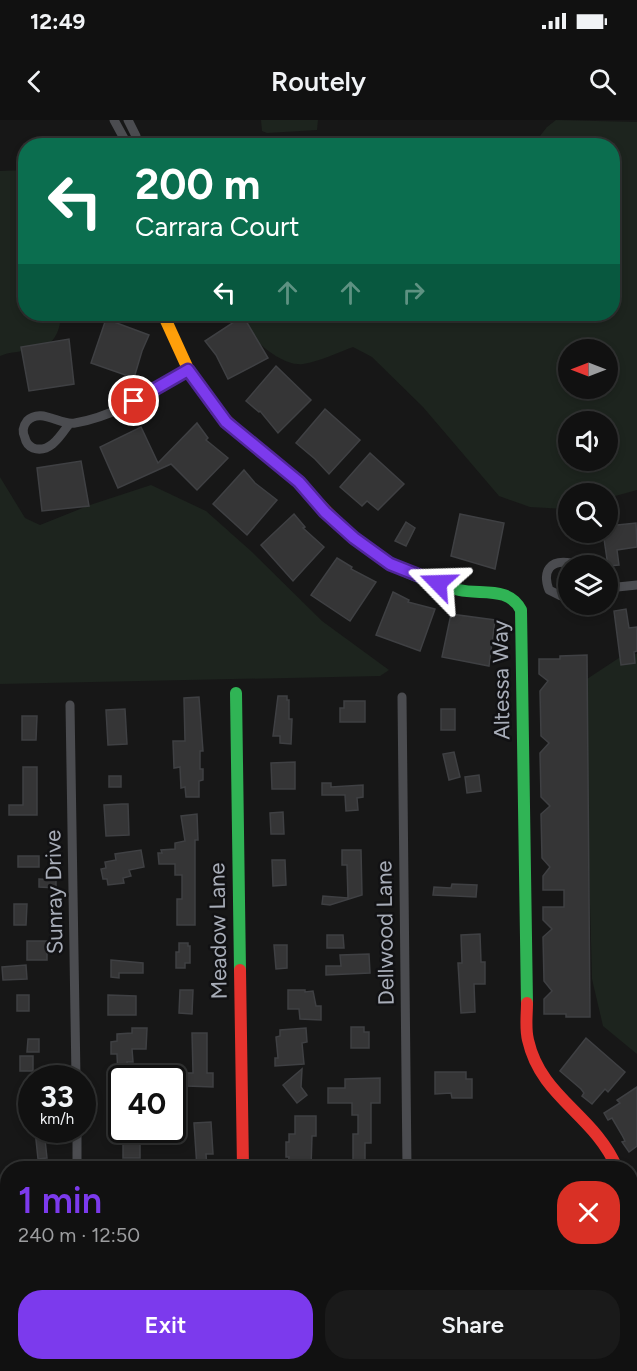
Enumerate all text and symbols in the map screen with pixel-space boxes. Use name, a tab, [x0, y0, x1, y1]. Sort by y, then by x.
text: 12:49	[30, 8, 85, 35]
icon: back	[18, 65, 51, 98]
text: Routely	[271, 65, 366, 98]
icon: search	[586, 65, 619, 98]
text: 200 m	[135, 159, 260, 210]
icon: left	[36, 162, 114, 240]
text: Carrara Court	[135, 210, 299, 243]
icon: left	[208, 276, 241, 309]
icon: ahead	[271, 276, 304, 309]
icon: ahead	[334, 276, 367, 309]
icon: right	[397, 276, 430, 309]
north arrow	[558, 339, 618, 399]
map controls	[558, 339, 618, 615]
pin	[108, 375, 159, 426]
icon: arrive	[117, 384, 150, 417]
button: sound	[558, 411, 618, 471]
button: search	[558, 483, 618, 543]
position arrow	[406, 551, 470, 615]
button: layers	[558, 555, 618, 615]
street label: Altessa Way	[486, 619, 516, 740]
street label: Sunray Drive	[39, 830, 69, 954]
street label: Dellwood Lane	[370, 860, 400, 1006]
street label: Meadow Lane	[203, 862, 233, 1000]
speed limit sign: 40	[108, 1065, 186, 1143]
text: 33	[40, 1078, 74, 1115]
text: km/h	[40, 1110, 74, 1128]
text: 1 min	[18, 1179, 102, 1222]
button: close	[557, 1181, 620, 1244]
text: 240 m · 12:50	[18, 1223, 140, 1247]
button: Exit	[18, 1290, 313, 1359]
button: Share	[325, 1290, 620, 1359]

